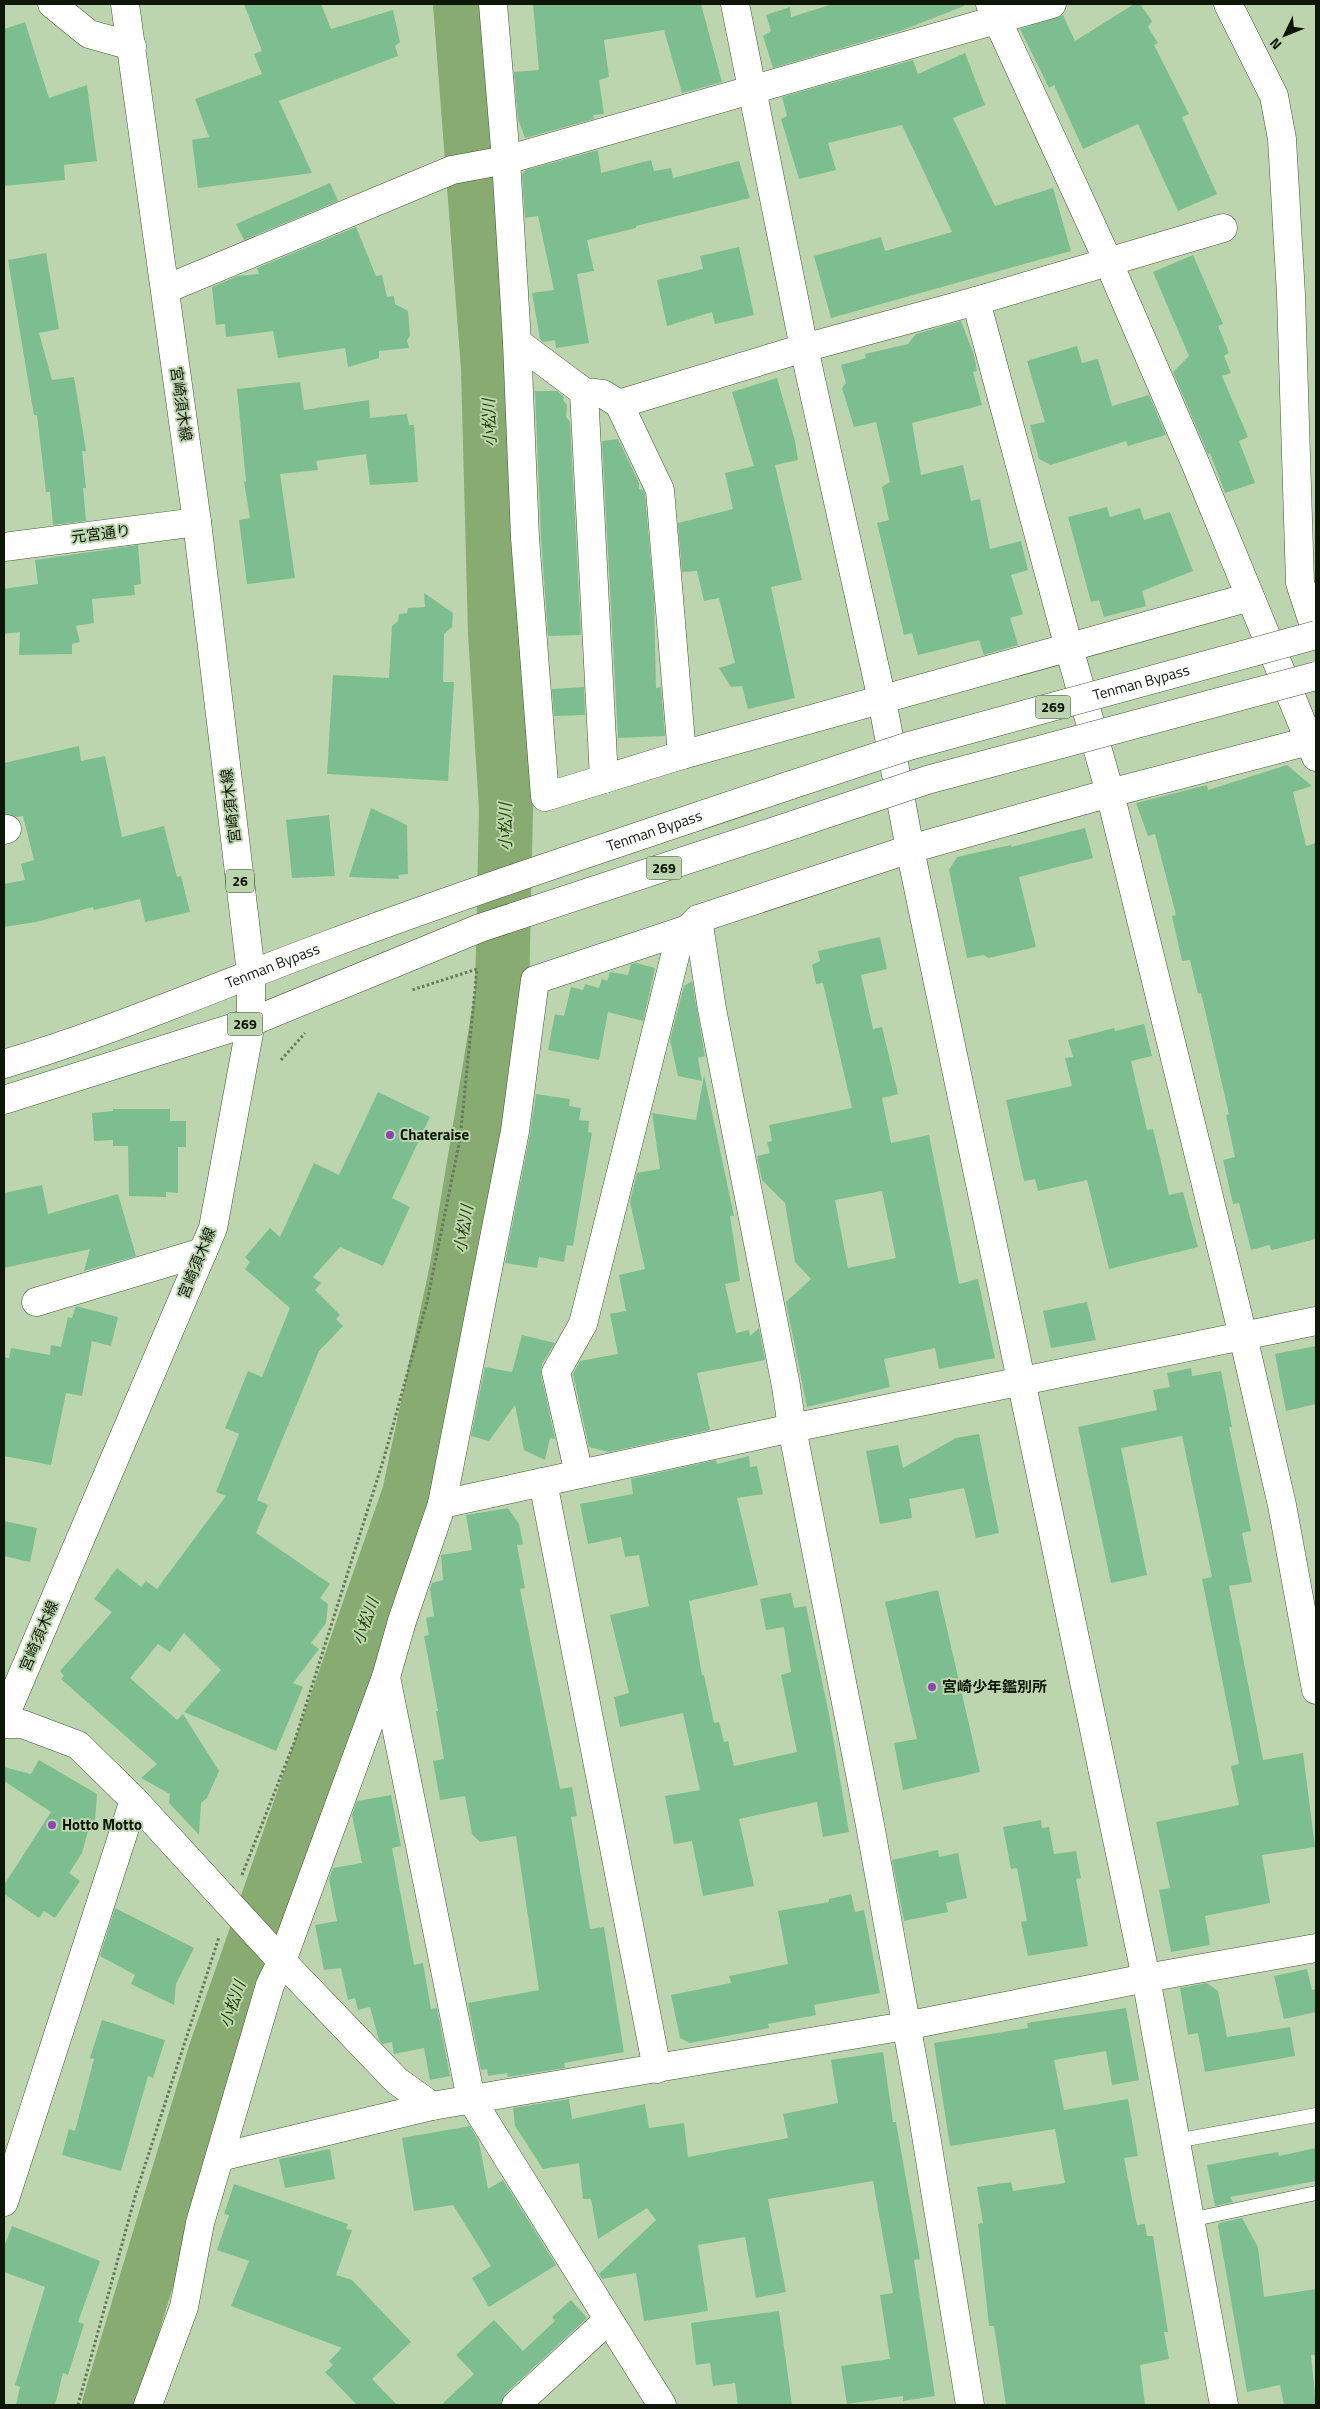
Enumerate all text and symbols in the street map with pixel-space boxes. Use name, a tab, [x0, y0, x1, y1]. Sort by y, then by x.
north arrow	[1260, 10, 1310, 60]
text: N	[1264, 33, 1286, 55]
street label: 宮崎須木線	[165, 365, 198, 443]
water label: 小松川	[476, 397, 502, 447]
street label: 元宮通り	[70, 518, 132, 549]
street label: Tenman Bypass	[1090, 658, 1192, 706]
road number: 269	[1036, 696, 1070, 719]
street label: 宮崎須木線	[215, 767, 246, 845]
water label: 小松川	[493, 801, 517, 851]
street label: Tenman Bypass	[603, 804, 705, 857]
road number: 269	[646, 856, 682, 880]
road number: 26	[226, 869, 254, 892]
street label: Tenman Bypass	[222, 937, 323, 994]
road number: 269	[228, 1012, 262, 1036]
place label: Chateraise	[400, 1123, 469, 1146]
marker: Chateraise	[384, 1129, 396, 1141]
water label: 小松川	[447, 1201, 479, 1255]
street label: 宮崎須木線	[172, 1224, 221, 1302]
water label: 小松川	[346, 1593, 385, 1648]
street label: 宮崎須木線	[13, 1597, 64, 1675]
place label: 宮崎少年鑑別所	[942, 1675, 1047, 1698]
marker: 宮崎少年鑑別所	[926, 1681, 938, 1693]
place label: Hotto Motto	[62, 1813, 142, 1836]
marker: Hotto Motto	[46, 1819, 58, 1831]
water label: 小松川	[213, 1976, 252, 2031]

